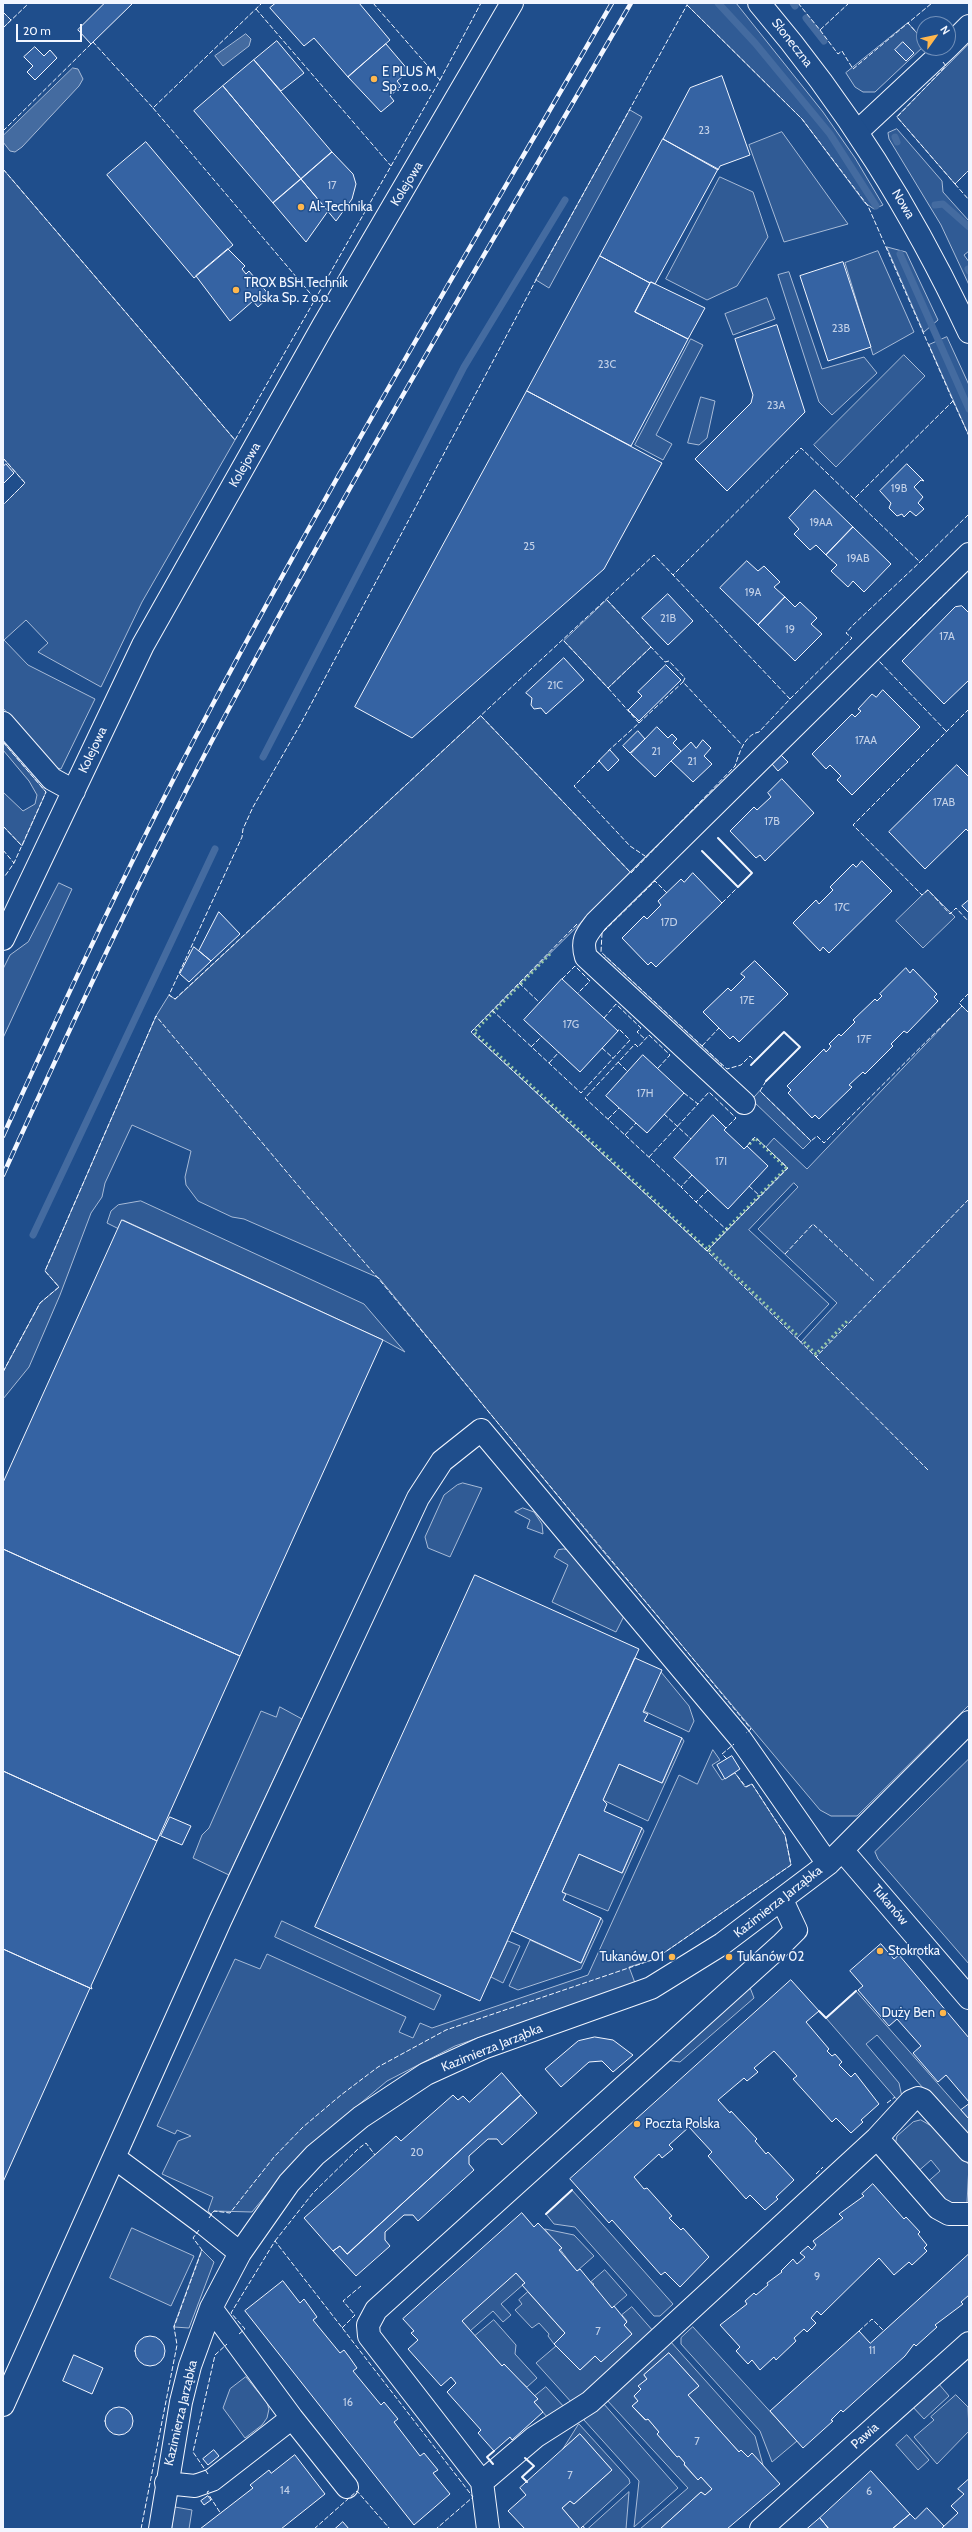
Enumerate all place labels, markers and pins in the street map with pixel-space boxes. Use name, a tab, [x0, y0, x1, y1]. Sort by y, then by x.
place label: E PLUS M Sp. z o.o.	[382, 64, 436, 95]
marker: E PLUS M Sp. z o.o.	[369, 74, 379, 84]
place label: Al-Technika	[309, 199, 373, 215]
marker: Al-Technika	[296, 202, 306, 212]
place label: TROX BSH Technik Polska Sp. z o.o.	[244, 275, 348, 306]
marker: TROX BSH Technik Polska Sp. z o.o.	[231, 285, 241, 295]
place label: Stokrotka	[888, 1943, 940, 1959]
marker: Stokrotka	[875, 1946, 885, 1956]
place label: Tukanów 01	[599, 1949, 664, 1965]
place label: Tukanów 02	[737, 1949, 804, 1965]
marker: Tukanów 01	[667, 1952, 677, 1962]
marker: Tukanów 02	[724, 1952, 734, 1962]
place label: Duży Ben	[882, 2005, 935, 2021]
marker: Duży Ben	[938, 2008, 948, 2018]
place label: Poczta Polska	[645, 2116, 720, 2132]
marker: Poczta Polska	[632, 2119, 642, 2129]

